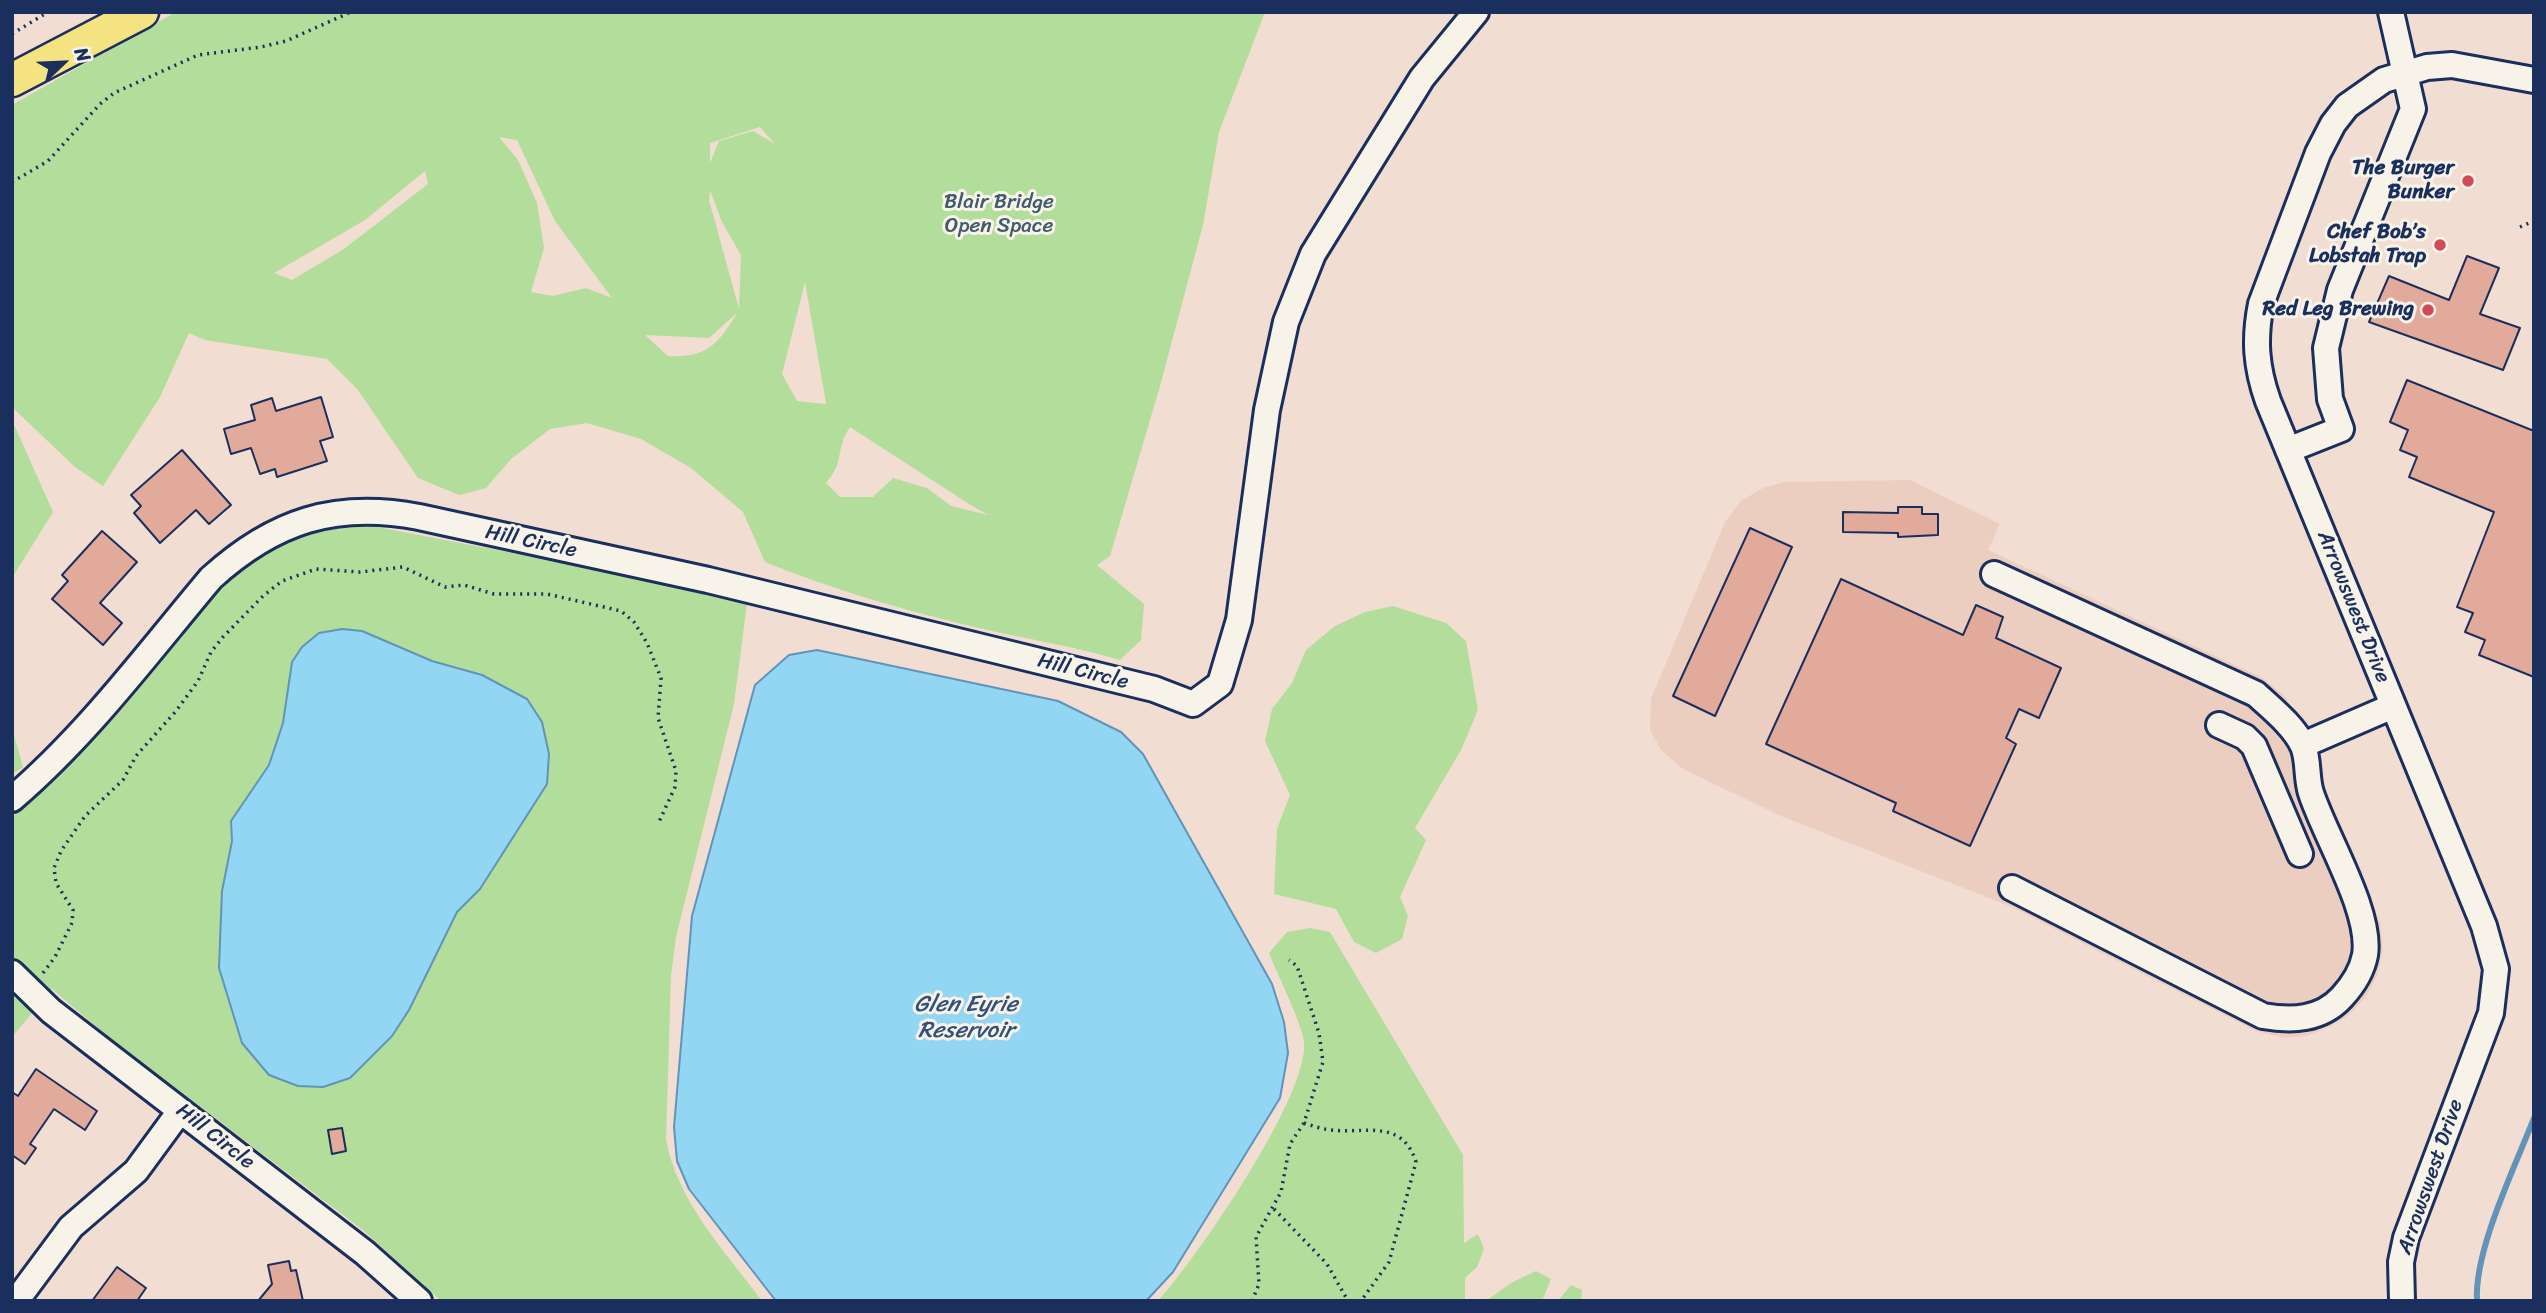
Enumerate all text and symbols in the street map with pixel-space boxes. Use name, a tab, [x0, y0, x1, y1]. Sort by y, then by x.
north arrow	[28, 28, 98, 98]
text: N	[65, 42, 101, 67]
place label: The Burger Bunker	[2352, 156, 2454, 206]
marker: The Burger Bunker	[2460, 173, 2476, 189]
park label: Blair Bridge Open Space	[944, 190, 1054, 240]
place label: Chef Bob’s Lobstah Trap	[2309, 220, 2426, 270]
marker: Chef Bob’s Lobstah Trap	[2432, 237, 2448, 253]
place label: Red Leg Brewing	[2262, 297, 2414, 323]
marker: Red Leg Brewing	[2420, 302, 2436, 318]
street label: Hill Circle	[483, 520, 579, 564]
street label: Arrowswest Drive	[2311, 527, 2395, 687]
street label: Hill Circle	[1035, 649, 1131, 695]
water label: Glen Eyrie Reservoir	[914, 991, 1018, 1045]
street label: Arrowswest Drive	[2393, 1096, 2469, 1258]
street label: Hill Circle	[171, 1098, 259, 1176]

